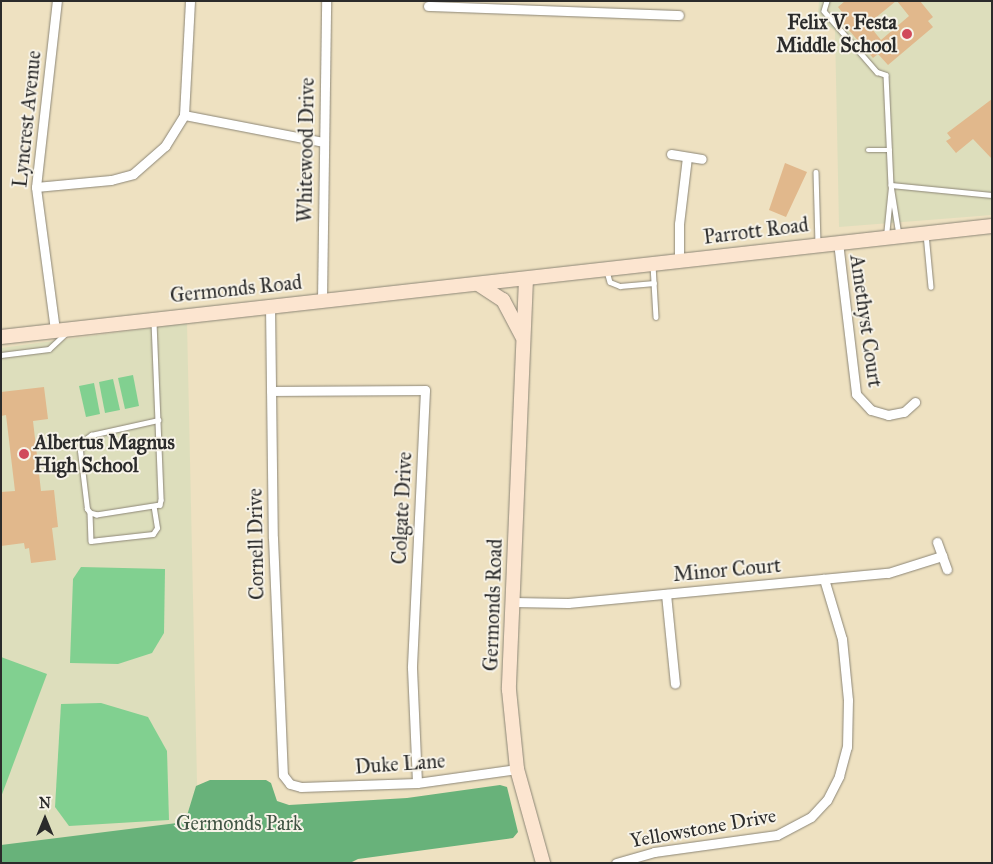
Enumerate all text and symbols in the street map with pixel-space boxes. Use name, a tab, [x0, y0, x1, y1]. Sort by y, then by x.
place label: Felix V. Festa Middle School	[776, 10, 897, 57]
marker: Felix V. Festa Middle School	[901, 28, 913, 40]
street label: Lyncrest Avenue	[8, 49, 46, 189]
street label: Whitewood Drive	[293, 77, 319, 223]
street label: Parrott Road	[702, 213, 810, 249]
street label: Amethyst Court	[845, 253, 887, 389]
street label: Germonds Road	[169, 270, 303, 308]
place label: Albertus Magnus High School	[34, 430, 175, 477]
marker: Albertus Magnus High School	[18, 448, 30, 460]
street label: Colgate Drive	[387, 451, 417, 565]
street label: Cornell Drive	[243, 488, 269, 600]
street label: Germonds Road	[479, 538, 507, 672]
street label: Minor Court	[672, 553, 782, 587]
street label: Duke Lane	[354, 749, 446, 779]
north arrow	[20, 794, 70, 844]
text: N	[39, 795, 51, 812]
street label: Yellowstone Drive	[628, 803, 778, 853]
park label: Germonds Park	[176, 811, 302, 835]

